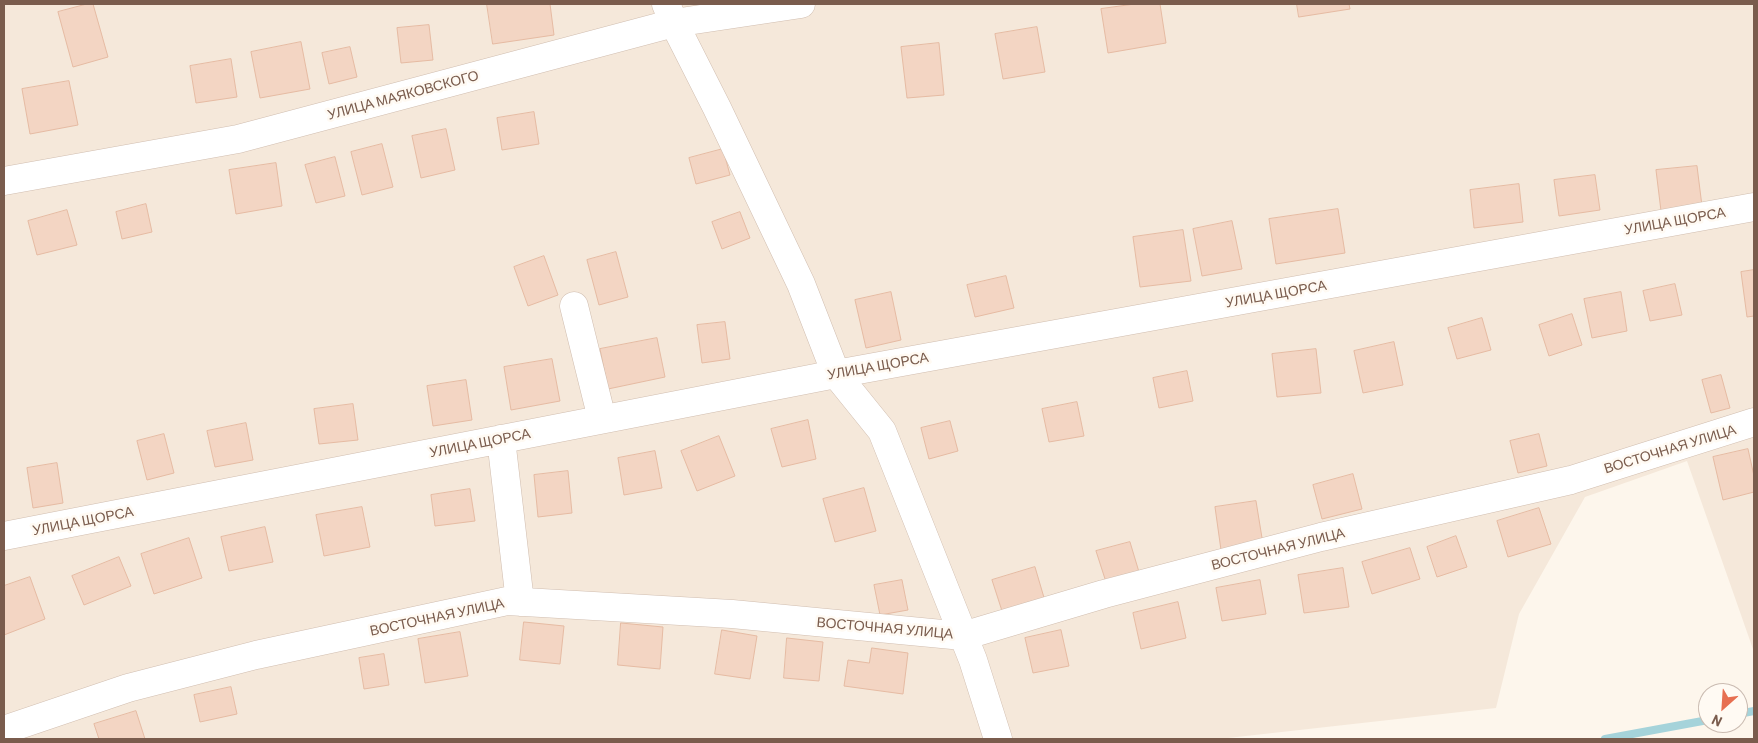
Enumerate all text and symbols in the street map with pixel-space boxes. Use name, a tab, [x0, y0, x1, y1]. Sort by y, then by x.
street label: УЛИЦА МАЯКОВСКОГО	[326, 67, 480, 123]
street label: УЛИЦА ЩОРСА	[1623, 204, 1727, 238]
street label: УЛИЦА ЩОРСА	[1224, 277, 1328, 311]
street label: УЛИЦА ЩОРСА	[826, 349, 930, 383]
street label: ВОСТОЧНАЯ УЛИЦА	[1602, 421, 1738, 477]
street label: УЛИЦА ЩОРСА	[428, 425, 532, 461]
street label: УЛИЦА ЩОРСА	[31, 503, 135, 539]
street label: ВОСТОЧНАЯ УЛИЦА	[1210, 524, 1346, 574]
street label: ВОСТОЧНАЯ УЛИЦА	[368, 595, 506, 639]
street label: ВОСТОЧНАЯ УЛИЦА	[816, 614, 954, 642]
north arrow	[1698, 683, 1748, 733]
text: N	[1709, 711, 1725, 731]

